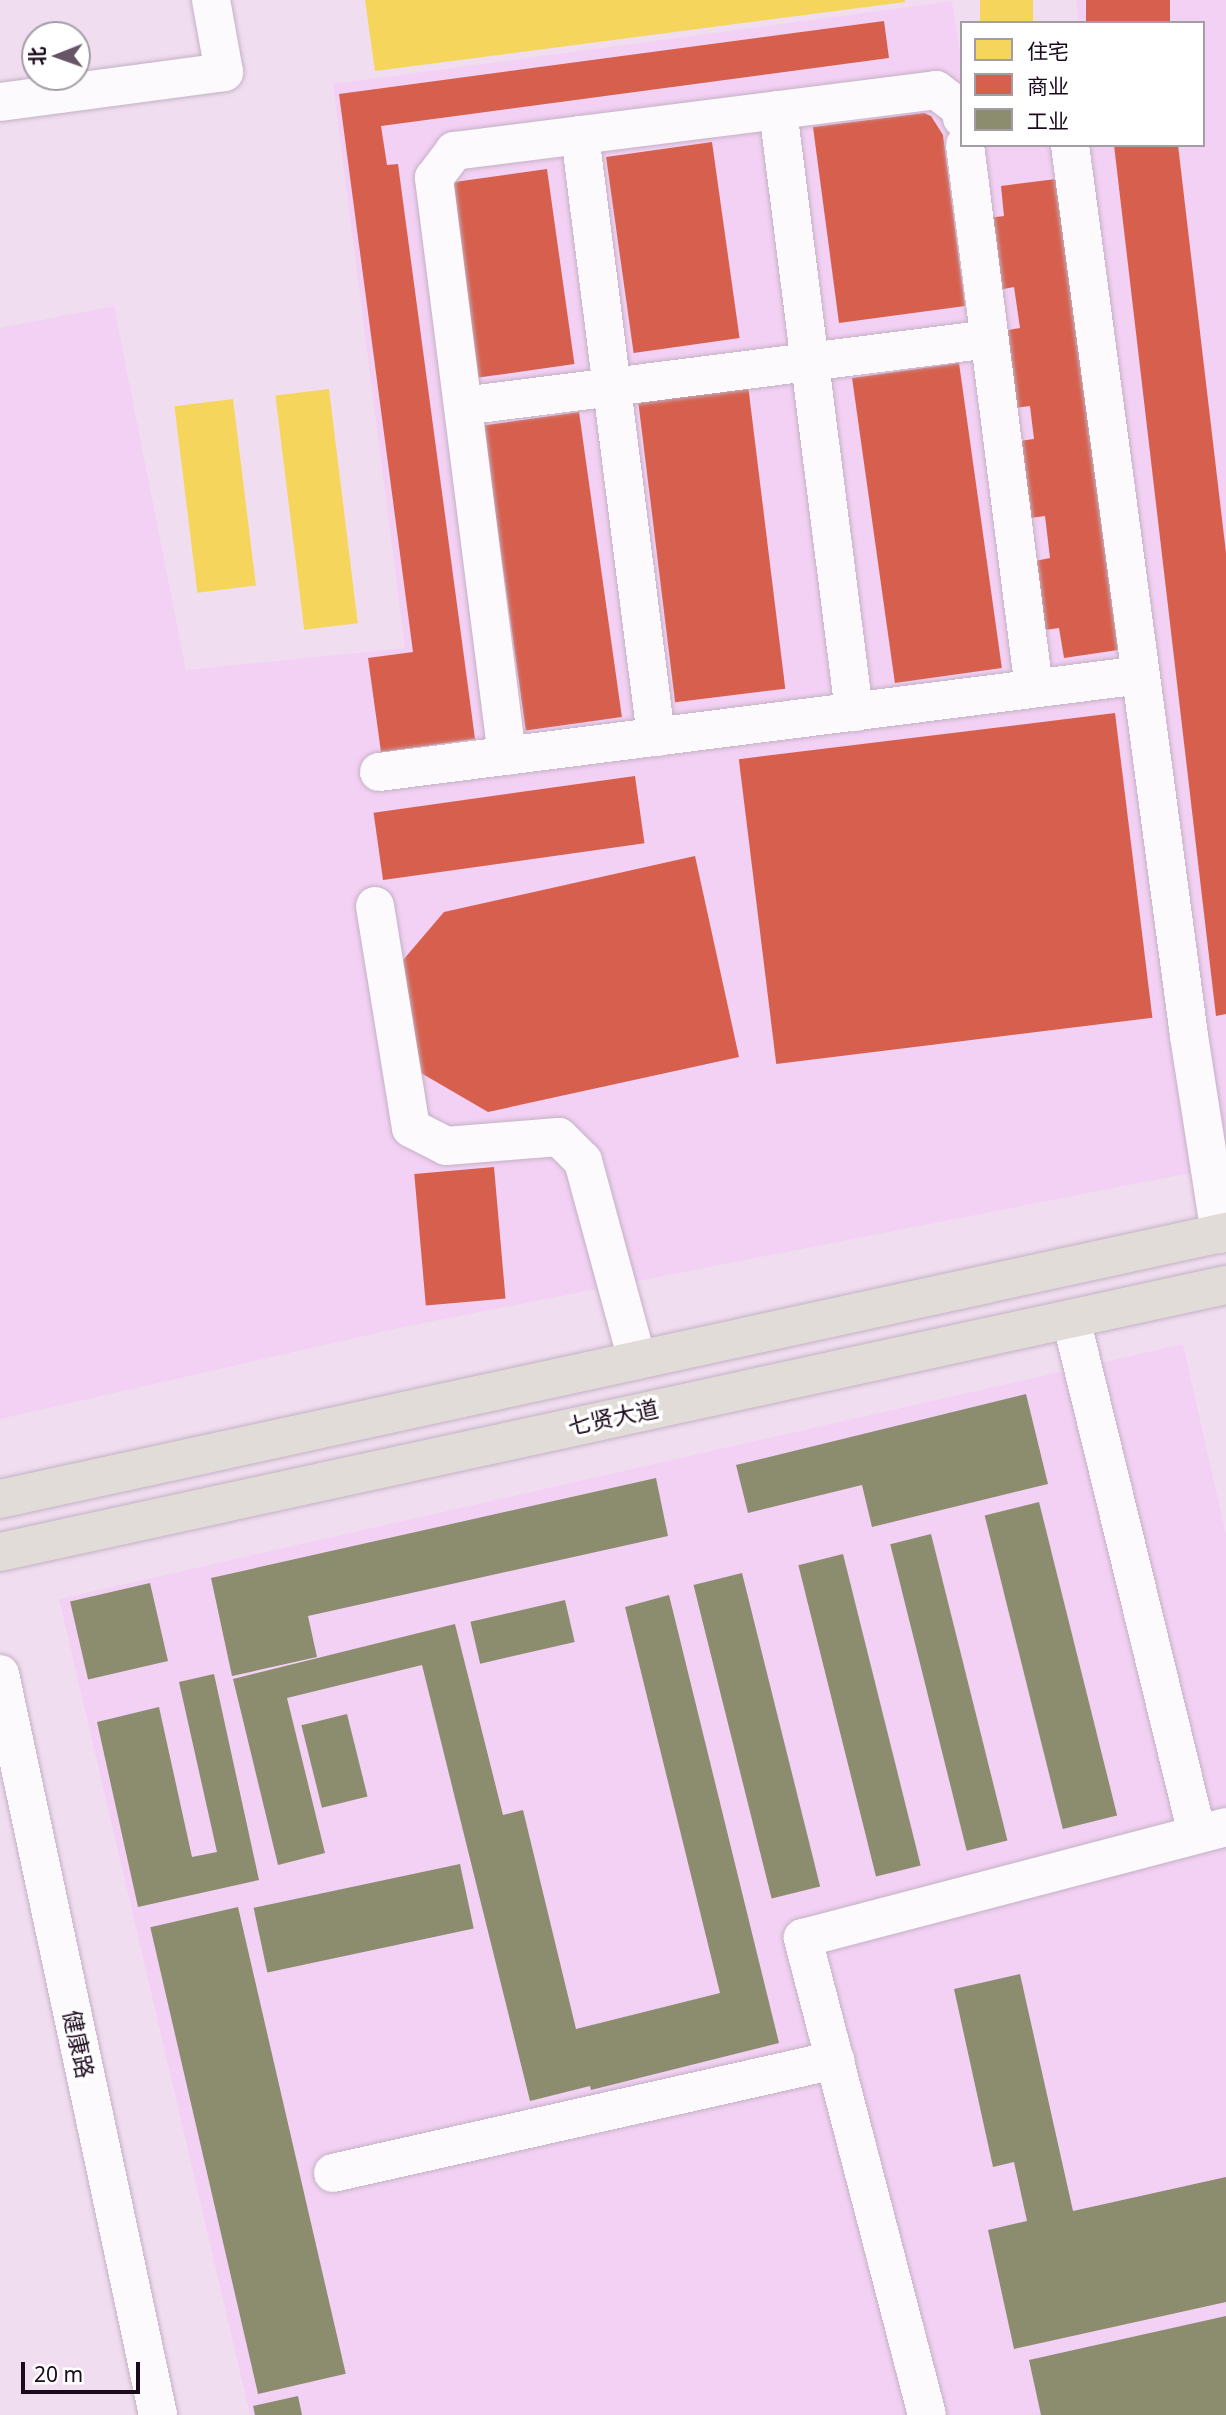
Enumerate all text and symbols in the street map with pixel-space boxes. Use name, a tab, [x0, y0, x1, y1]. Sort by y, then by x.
north arrow	[21, 21, 91, 91]
legend	[960, 21, 1205, 147]
text: 住宅	[1027, 37, 1069, 65]
text: 北	[24, 47, 50, 66]
text: 商业	[1027, 72, 1069, 100]
text: 工业	[1027, 107, 1069, 135]
street label: 七贤大道	[565, 1394, 661, 1440]
street label: 健康路	[58, 2007, 100, 2081]
scale bar	[24, 2348, 144, 2392]
text: 20 m	[34, 2360, 83, 2388]

